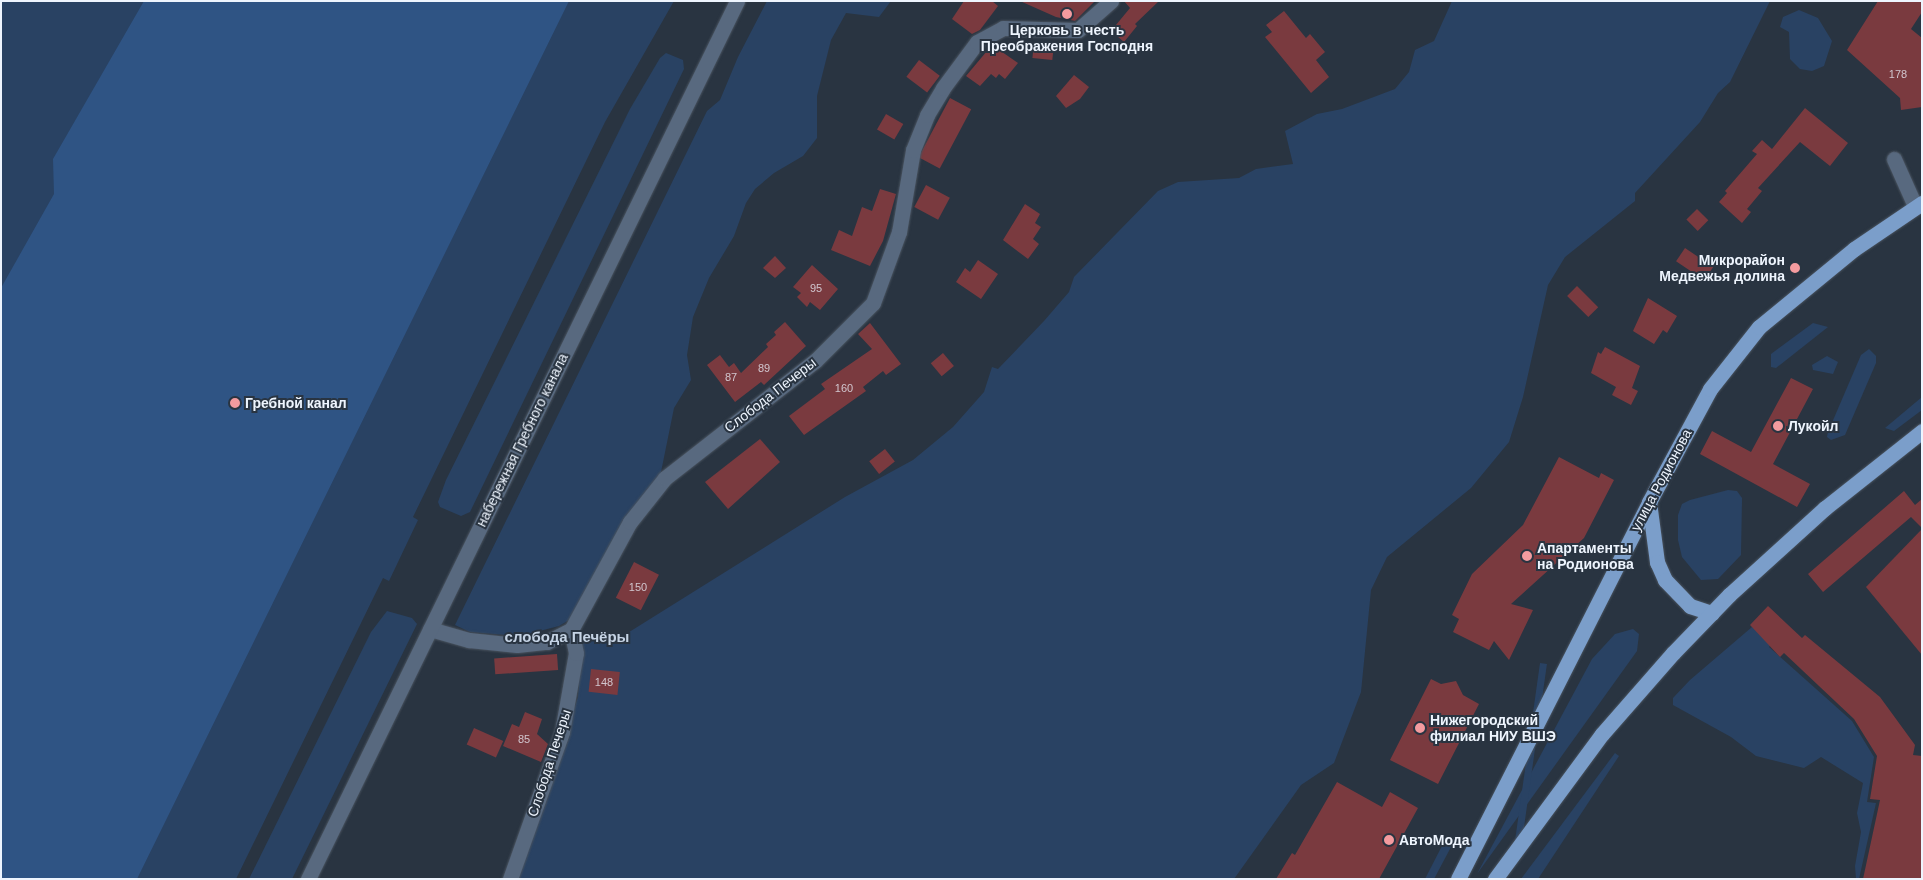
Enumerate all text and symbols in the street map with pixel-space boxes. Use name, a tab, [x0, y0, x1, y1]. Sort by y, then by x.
marker: Церковь в честь Преображения Господня	[1061, 8, 1073, 20]
place label: Церковь в честь Преображения Господня	[981, 22, 1153, 54]
house number: 178	[1889, 67, 1907, 81]
place label: Микрорайон Медвежья долина	[1659, 252, 1785, 284]
marker: Микрорайон Медвежья долина	[1789, 262, 1801, 274]
house number: 95	[810, 281, 822, 295]
street label: набережная Гребного канала	[473, 351, 571, 529]
street label: Слобода Печеры	[721, 354, 819, 436]
house number: 89	[758, 361, 770, 375]
house number: 87	[725, 370, 737, 384]
house number: 160	[835, 381, 853, 395]
place label: Гребной канал	[245, 395, 347, 411]
marker: Гребной канал	[229, 397, 241, 409]
place label: Лукойл	[1788, 418, 1838, 434]
marker: Лукойл	[1772, 420, 1784, 432]
street label: улица Родионова	[1627, 426, 1695, 534]
place label: Апартаменты на Родионова	[1537, 540, 1634, 572]
marker: Апартаменты на Родионова	[1521, 550, 1533, 562]
house number: 150	[629, 580, 647, 594]
district label: слобода Печёры	[505, 628, 629, 646]
house number: 148	[595, 675, 613, 689]
street label: Слобода Печеры	[524, 707, 574, 819]
place label: Нижегородский филиал НИУ ВШЭ	[1430, 712, 1556, 744]
marker: Нижегородский филиал НИУ ВШЭ	[1414, 722, 1426, 734]
house number: 85	[518, 732, 530, 746]
place label: АвтоМода	[1399, 832, 1469, 848]
marker: АвтоМода	[1383, 834, 1395, 846]

